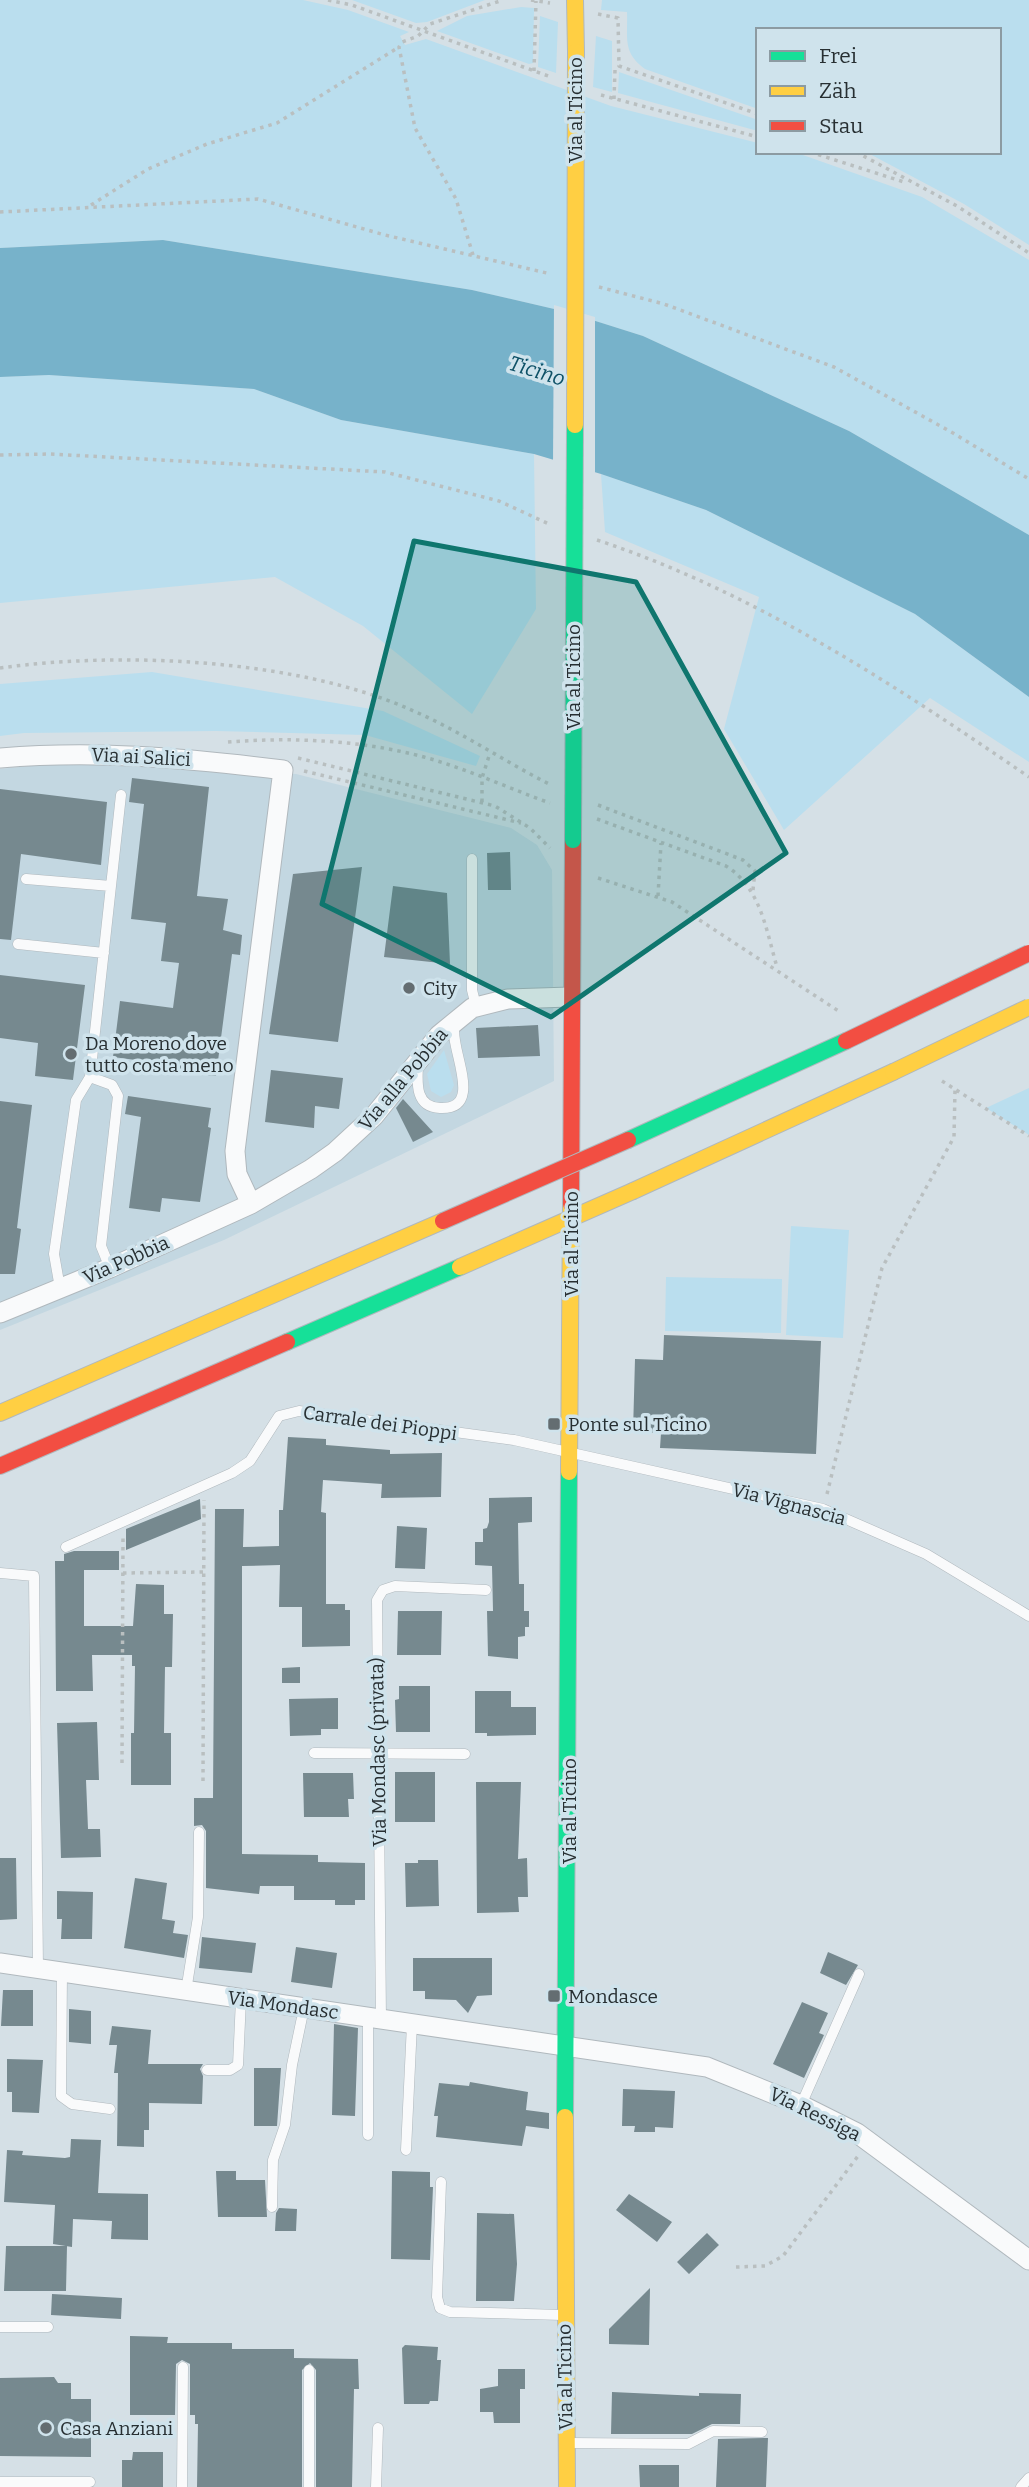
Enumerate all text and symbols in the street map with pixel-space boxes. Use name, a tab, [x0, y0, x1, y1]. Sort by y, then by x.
legend	[756, 28, 1001, 154]
text: Frei	[819, 43, 857, 69]
street label: Via al Ticino	[564, 57, 587, 163]
text: Zäh	[819, 78, 857, 104]
text: Stau	[819, 113, 863, 139]
water label: Ticino	[506, 350, 568, 392]
street label: Via al Ticino	[562, 624, 585, 730]
street label: Via ai Salici	[91, 743, 192, 771]
place label: City	[423, 977, 458, 1000]
marker: City	[401, 980, 417, 996]
street label: Via alla Pobbia	[353, 1023, 453, 1135]
place label: Da Moreno dove tutto costa meno	[85, 1032, 234, 1077]
marker: Da Moreno dove tutto costa meno	[63, 1046, 79, 1062]
street label: Via al Ticino	[560, 1191, 583, 1297]
street label: Via Pobbia	[79, 1231, 173, 1289]
street label: Carrale dei Pioppi	[301, 1401, 459, 1445]
place label: Ponte sul Ticino	[568, 1413, 707, 1436]
marker: Ponte sul Ticino	[546, 1416, 562, 1432]
street label: Via Vignascia	[729, 1478, 849, 1530]
street label: Via Mondasc (privata)	[365, 1657, 391, 1847]
street label: Via al Ticino	[558, 1758, 581, 1864]
place label: Mondasce	[568, 1985, 658, 2008]
street label: Via Mondasc	[226, 1986, 340, 2024]
marker: Mondasce	[546, 1988, 562, 2004]
street label: Via Ressiga	[765, 2082, 865, 2146]
street label: Via al Ticino	[553, 2324, 577, 2430]
place label: Casa Anziani	[60, 2417, 174, 2440]
marker: Casa Anziani	[38, 2420, 54, 2436]

